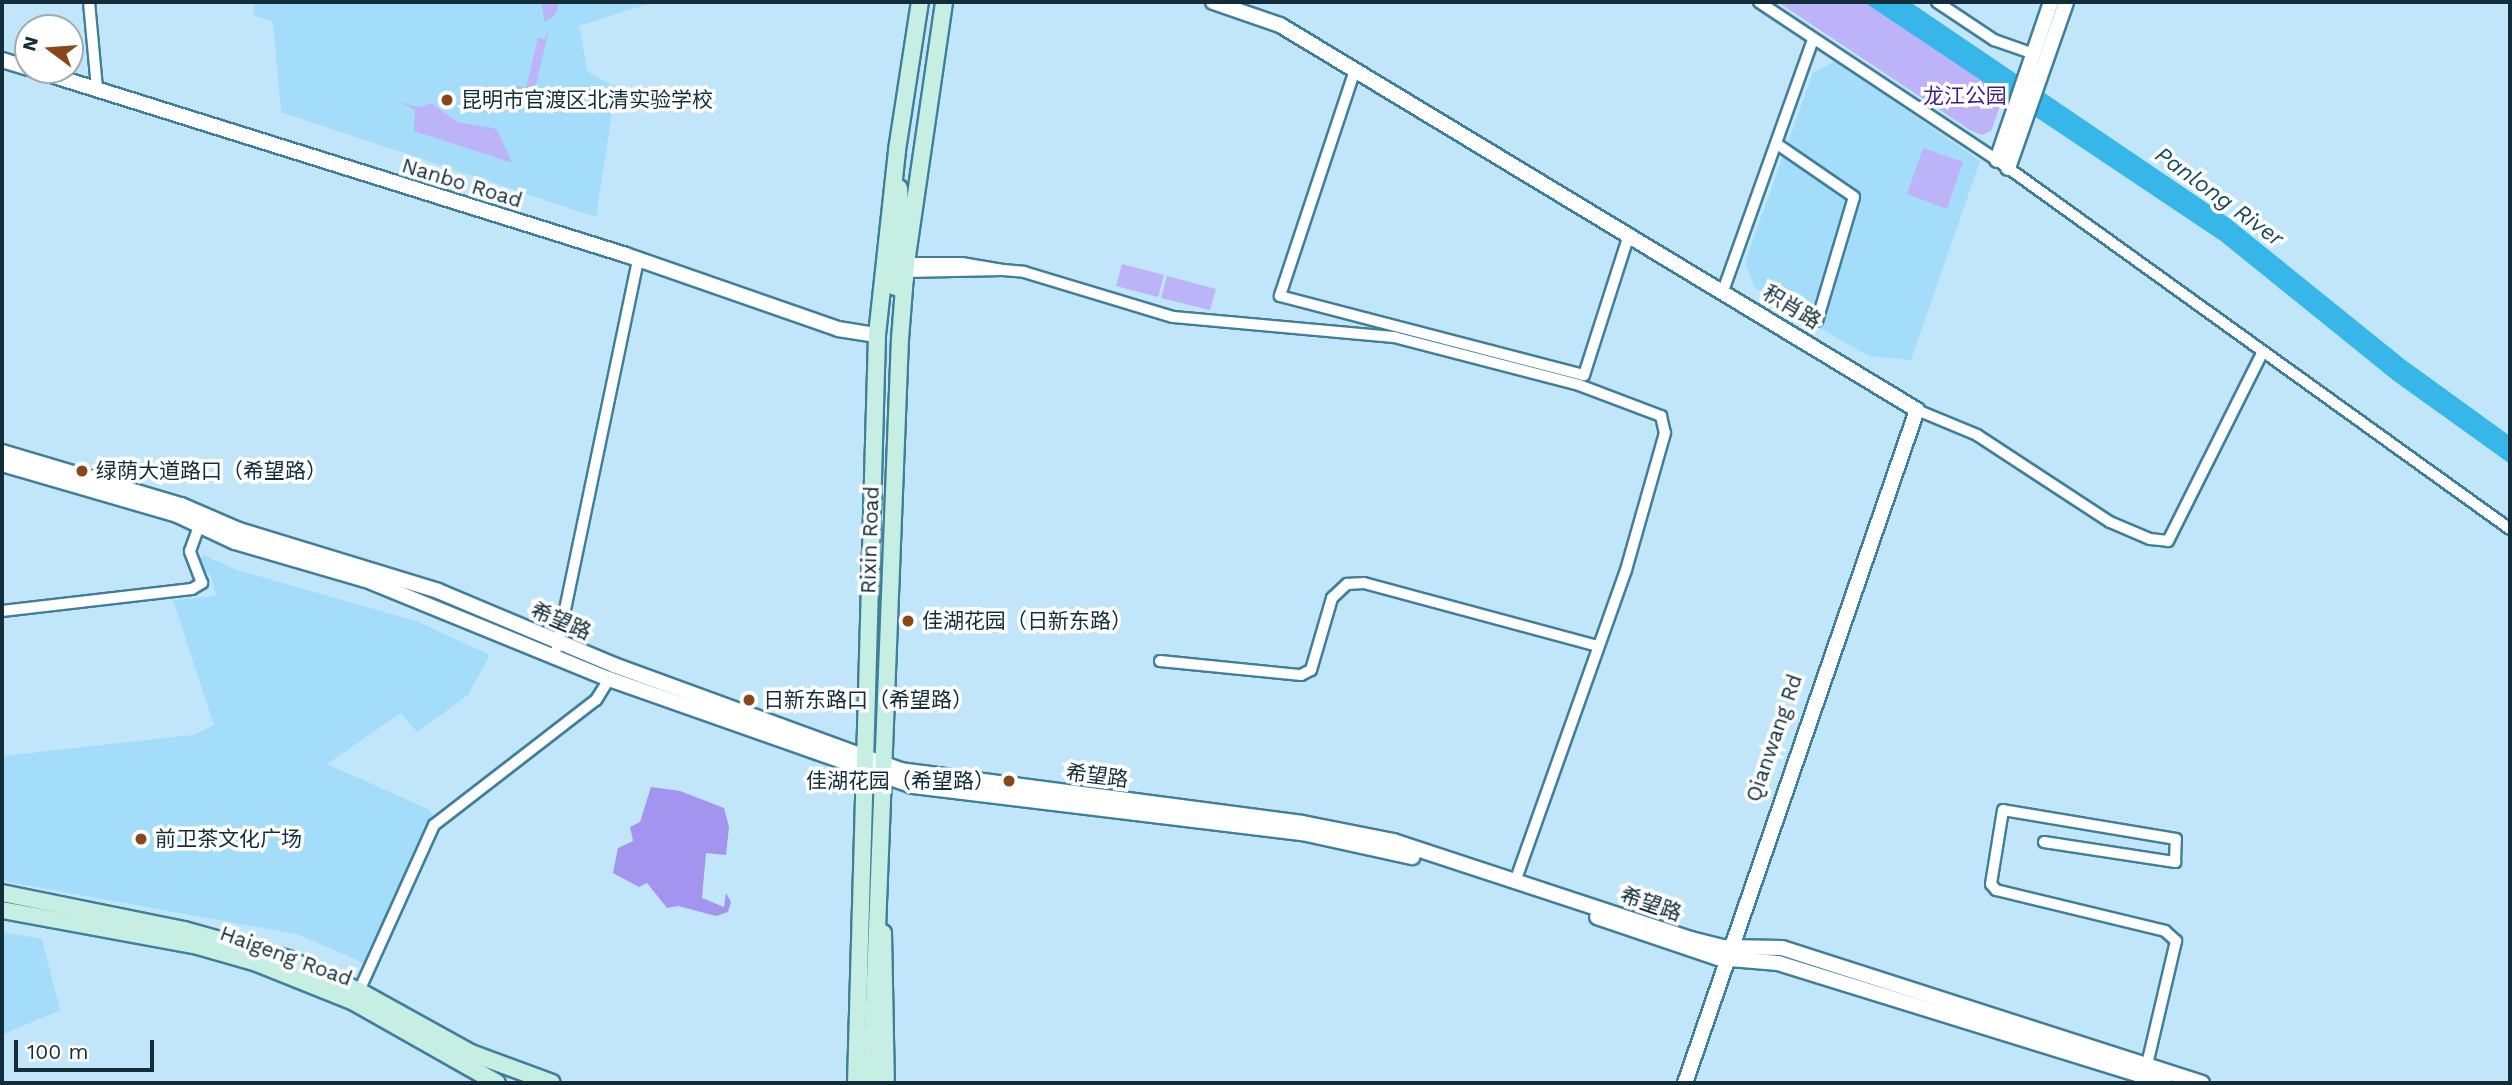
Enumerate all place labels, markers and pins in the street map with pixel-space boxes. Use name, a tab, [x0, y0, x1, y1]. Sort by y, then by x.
place label: 昆明市官渡区北清实验学校	[461, 87, 713, 113]
marker: 昆明市官渡区北清实验学校	[439, 92, 455, 108]
place label: 绿荫大道路口（希望路）	[96, 458, 327, 484]
marker: 绿荫大道路口（希望路）	[74, 463, 90, 479]
place label: 佳湖花园（日新东路）	[922, 608, 1132, 634]
marker: 佳湖花园（日新东路）	[900, 613, 916, 629]
place label: 日新东路口（希望路）	[763, 687, 973, 713]
marker: 日新东路口（希望路）	[741, 692, 757, 708]
place label: 佳湖花园（希望路）	[806, 768, 995, 794]
marker: 佳湖花园（希望路）	[1001, 773, 1017, 789]
place label: 前卫茶文化广场	[155, 826, 302, 852]
marker: 前卫茶文化广场	[133, 831, 149, 847]

